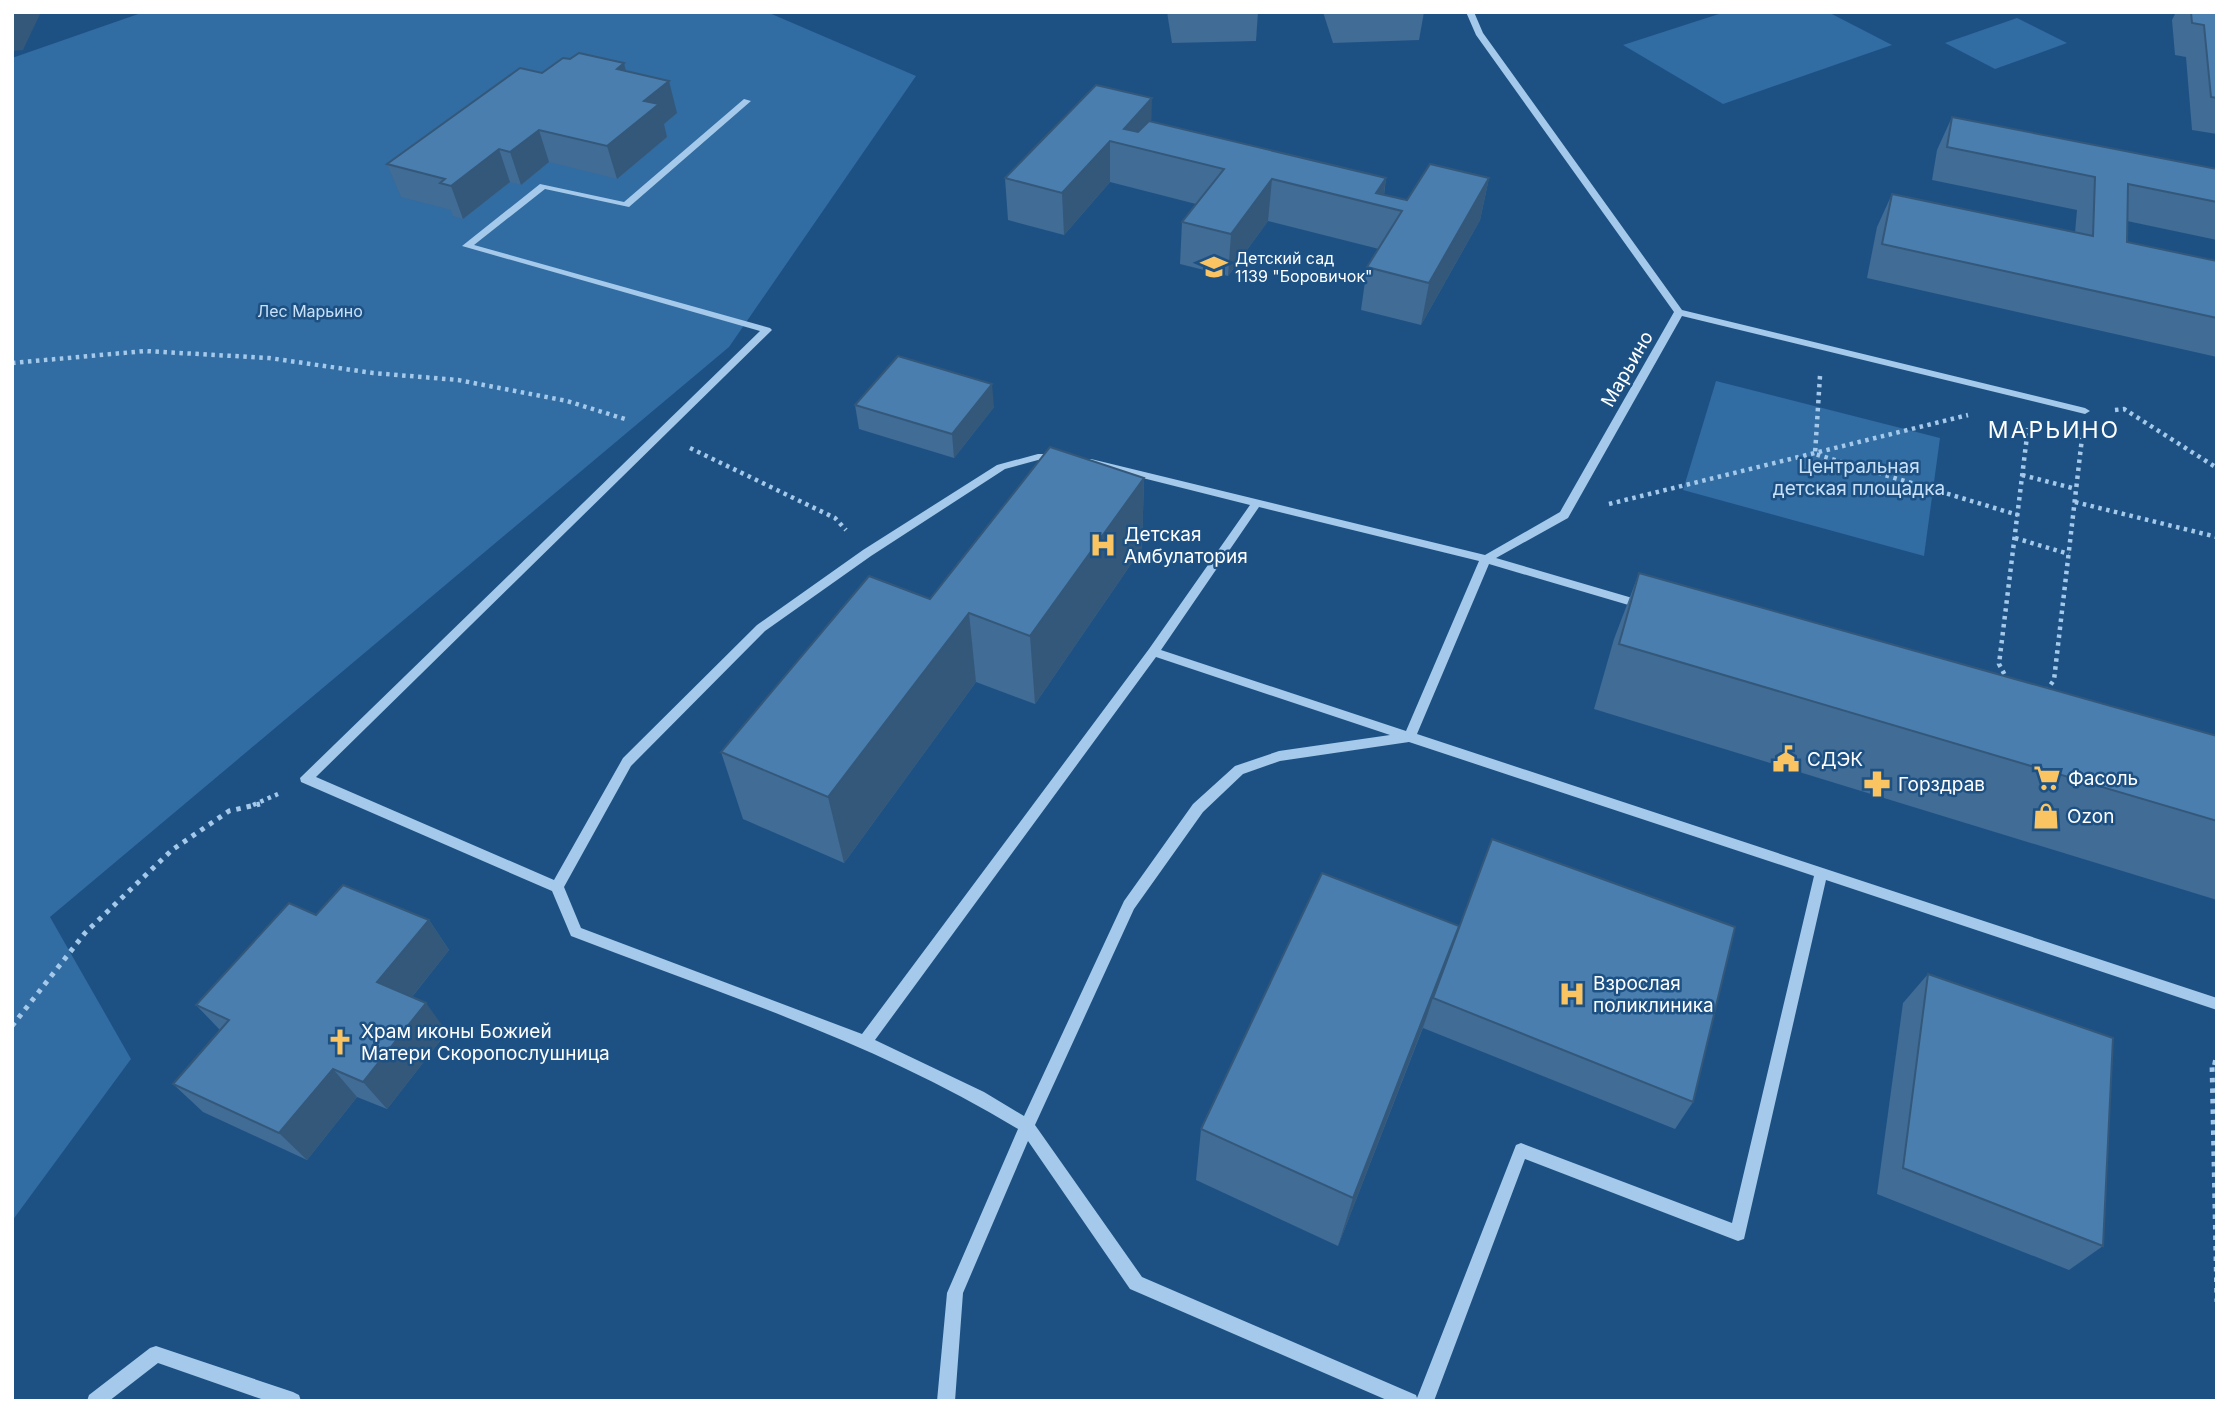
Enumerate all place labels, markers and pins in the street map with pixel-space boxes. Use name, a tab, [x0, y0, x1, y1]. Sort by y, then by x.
place label: Детский сад 1139 "Боровичок"	[1235, 248, 1373, 286]
school or university icon: Детский сад 1139 "Боровичок"	[1199, 252, 1229, 282]
place label: Детская Амбулатория	[1124, 523, 1248, 568]
hospital icon: Детская Амбулатория	[1088, 530, 1118, 560]
public building icon: СДЭК	[1771, 744, 1801, 774]
place label: СДЭК	[1807, 748, 1863, 771]
supermarket icon: Фасоль	[2032, 763, 2062, 793]
place label: Фасоль	[2068, 767, 2138, 790]
pharmacy icon: Горздрав	[1862, 769, 1892, 799]
place label: Горздрав	[1898, 773, 1985, 796]
shop icon: Ozon	[2031, 801, 2061, 831]
place label: Ozon	[2067, 805, 2114, 828]
place label: Взрослая поликлиника	[1593, 972, 1714, 1017]
hospital icon: Взрослая поликлиника	[1557, 979, 1587, 1009]
place label: Храм иконы Божией Матери Скоропослушница	[361, 1020, 610, 1065]
church icon: Храм иконы Божией Матери Скоропослушница	[325, 1027, 355, 1057]

